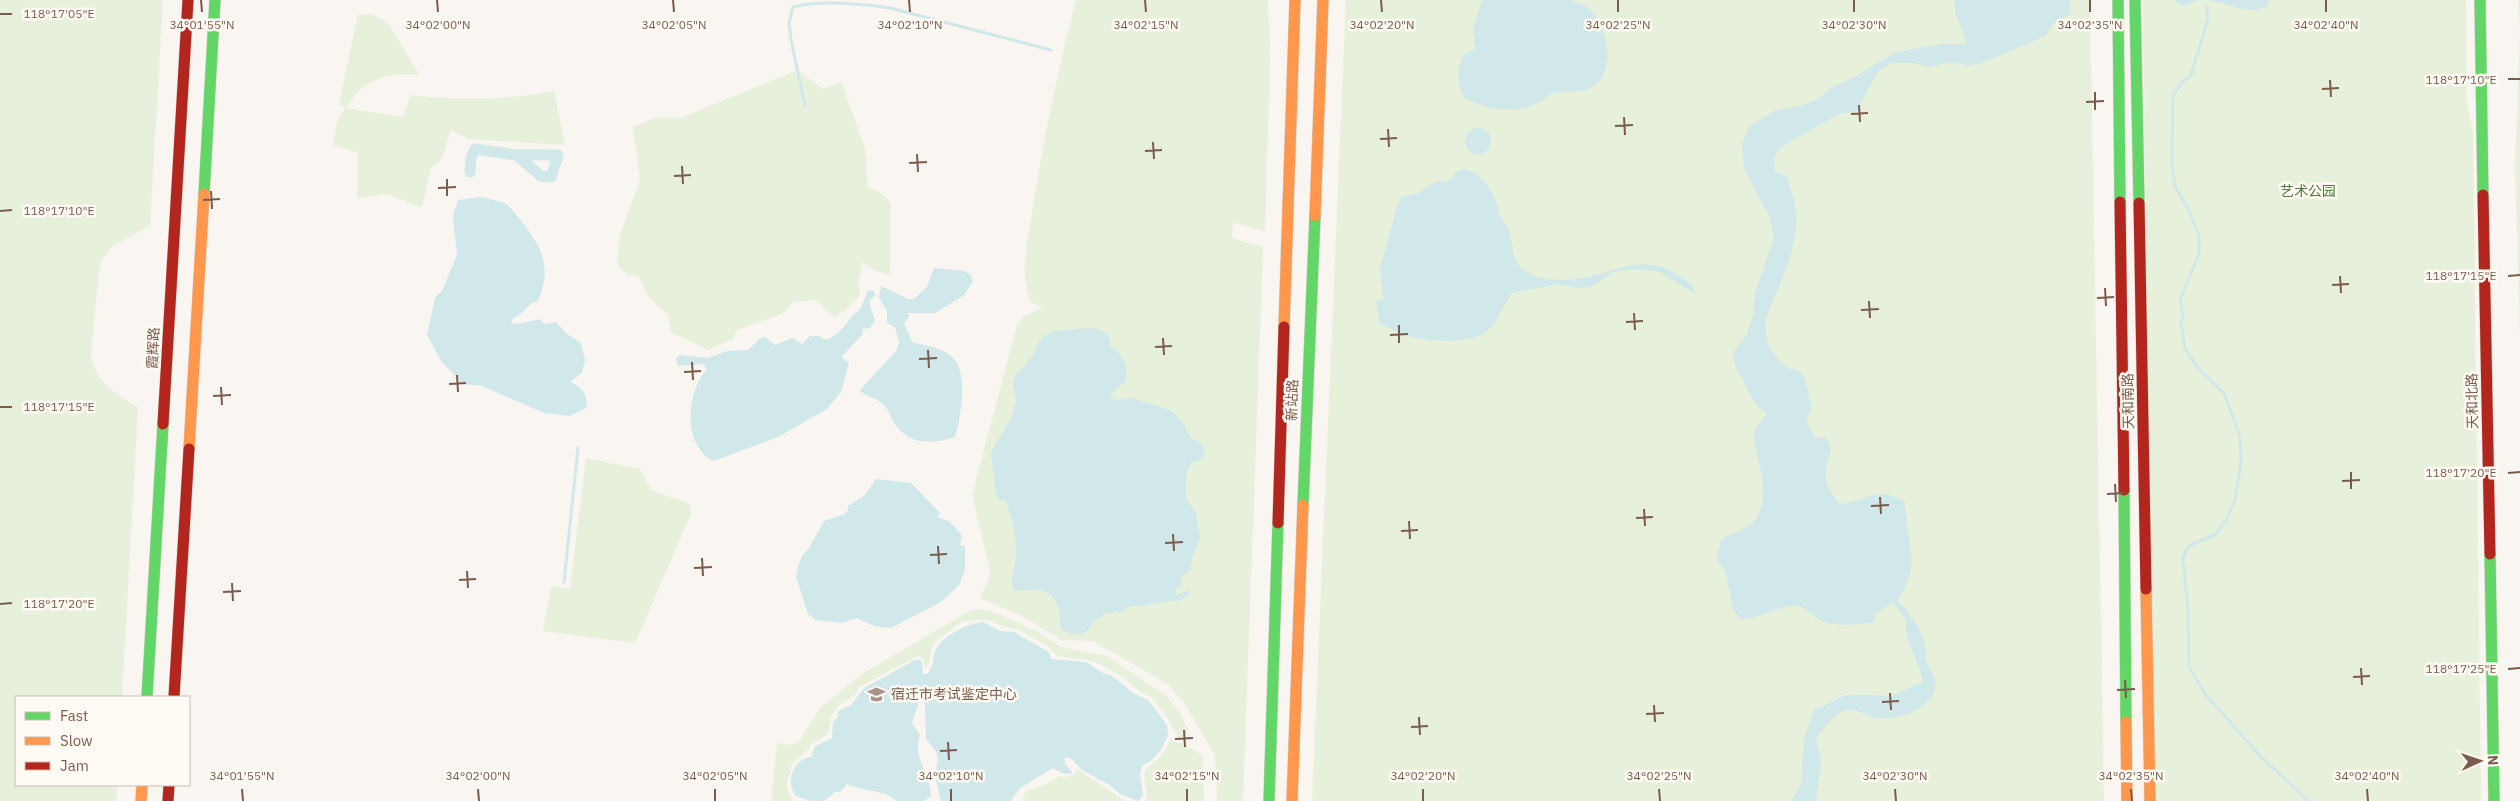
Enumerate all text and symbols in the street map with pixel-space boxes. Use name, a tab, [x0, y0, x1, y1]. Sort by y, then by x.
text: 118°17'05"E	[24, 6, 94, 21]
text: 34°01'55"N	[169, 17, 235, 32]
text: 34°02'00"N	[405, 17, 471, 32]
text: 34°02'05"N	[641, 17, 707, 32]
text: 34°02'10"N	[877, 17, 943, 32]
text: 34°02'15"N	[1113, 17, 1179, 32]
text: 34°02'20"N	[1349, 17, 1415, 32]
text: 34°02'25"N	[1585, 17, 1651, 32]
text: 34°02'30"N	[1821, 17, 1887, 32]
text: 34°02'35"N	[2057, 17, 2123, 32]
text: 34°02'40"N	[2293, 17, 2359, 32]
text: 118°17'10"E	[2426, 72, 2496, 87]
park label: 艺术公园	[2280, 182, 2336, 200]
text: 118°17'10"E	[24, 203, 94, 218]
text: 118°17'15"E	[2426, 268, 2496, 283]
street label: 霞辉路	[143, 327, 163, 369]
street label: 天和南路	[2119, 373, 2137, 429]
street label: 天和北路	[2463, 373, 2481, 429]
street label: 新站路	[1282, 379, 1302, 421]
text: 118°17'15"E	[24, 399, 94, 414]
text: 118°17'20"E	[2426, 465, 2496, 480]
text: 118°17'20"E	[24, 596, 94, 611]
text: 118°17'25"E	[2426, 661, 2496, 676]
school or university icon: 宿迁市考试鉴定中心	[867, 684, 887, 704]
place label: 宿迁市考试鉴定中心	[891, 685, 1017, 703]
legend	[15, 696, 190, 786]
text: Fast	[60, 706, 88, 725]
text: Slow	[60, 731, 93, 750]
north arrow	[2455, 736, 2505, 786]
text: N	[2484, 755, 2502, 766]
text: Jam	[60, 756, 89, 775]
text: 34°01'55"N	[209, 768, 275, 783]
text: 34°02'00"N	[445, 768, 511, 783]
text: 34°02'05"N	[682, 768, 748, 783]
text: 34°02'10"N	[918, 768, 984, 783]
text: 34°02'15"N	[1154, 768, 1220, 783]
text: 34°02'20"N	[1390, 768, 1456, 783]
text: 34°02'25"N	[1626, 768, 1692, 783]
text: 34°02'30"N	[1862, 768, 1928, 783]
text: 34°02'35"N	[2098, 768, 2164, 783]
text: 34°02'40"N	[2334, 768, 2400, 783]

